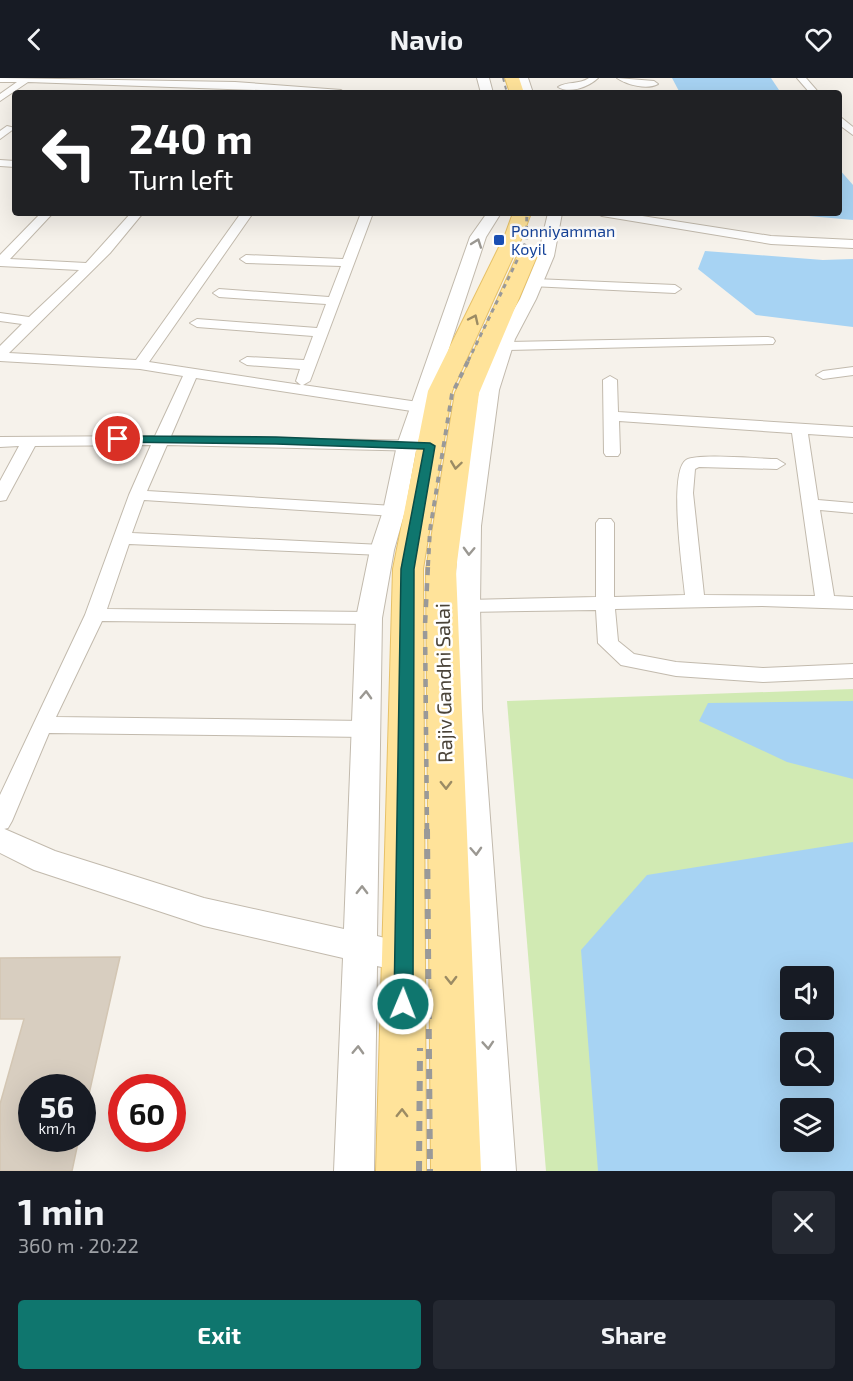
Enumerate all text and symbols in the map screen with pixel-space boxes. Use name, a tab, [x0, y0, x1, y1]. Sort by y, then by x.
icon: back	[18, 23, 51, 56]
text: Navio	[390, 23, 463, 55]
icon: heart	[802, 23, 835, 56]
text: 240 m	[129, 112, 253, 162]
icon: left	[30, 114, 108, 192]
text: Turn left	[129, 163, 233, 195]
place label: Ponniyamman Koyil	[511, 221, 615, 258]
marker: Ponniyamman Koyil	[492, 233, 506, 247]
one-way arrow	[470, 238, 483, 249]
one-way arrow	[467, 315, 479, 326]
pin	[92, 413, 143, 464]
icon: arrive	[101, 422, 134, 455]
one-way arrow	[451, 461, 463, 470]
one-way arrow	[462, 546, 475, 555]
street label: Rajiv Gandhi Salai	[430, 603, 456, 763]
one-way arrow	[360, 690, 373, 699]
one-way arrow	[440, 781, 453, 790]
one-way arrow	[469, 846, 482, 855]
one-way arrow	[356, 885, 368, 894]
map controls	[780, 966, 834, 1152]
button: sound	[780, 966, 834, 1020]
position arrow	[371, 972, 435, 1036]
one-way arrow	[445, 976, 457, 985]
button: search	[780, 1032, 834, 1086]
one-way arrow	[481, 1041, 494, 1050]
one-way arrow	[351, 1045, 364, 1054]
speed limit sign: 60	[108, 1074, 186, 1152]
text: 56	[40, 1088, 74, 1124]
button: layers	[780, 1098, 834, 1152]
one-way arrow	[396, 1108, 408, 1117]
text: km/h	[38, 1119, 76, 1137]
text: 1 min	[18, 1189, 105, 1232]
button: close	[772, 1191, 835, 1254]
text: 360 m · 20:22	[18, 1233, 139, 1257]
button: Exit	[18, 1300, 421, 1369]
button: Share	[433, 1300, 835, 1369]

